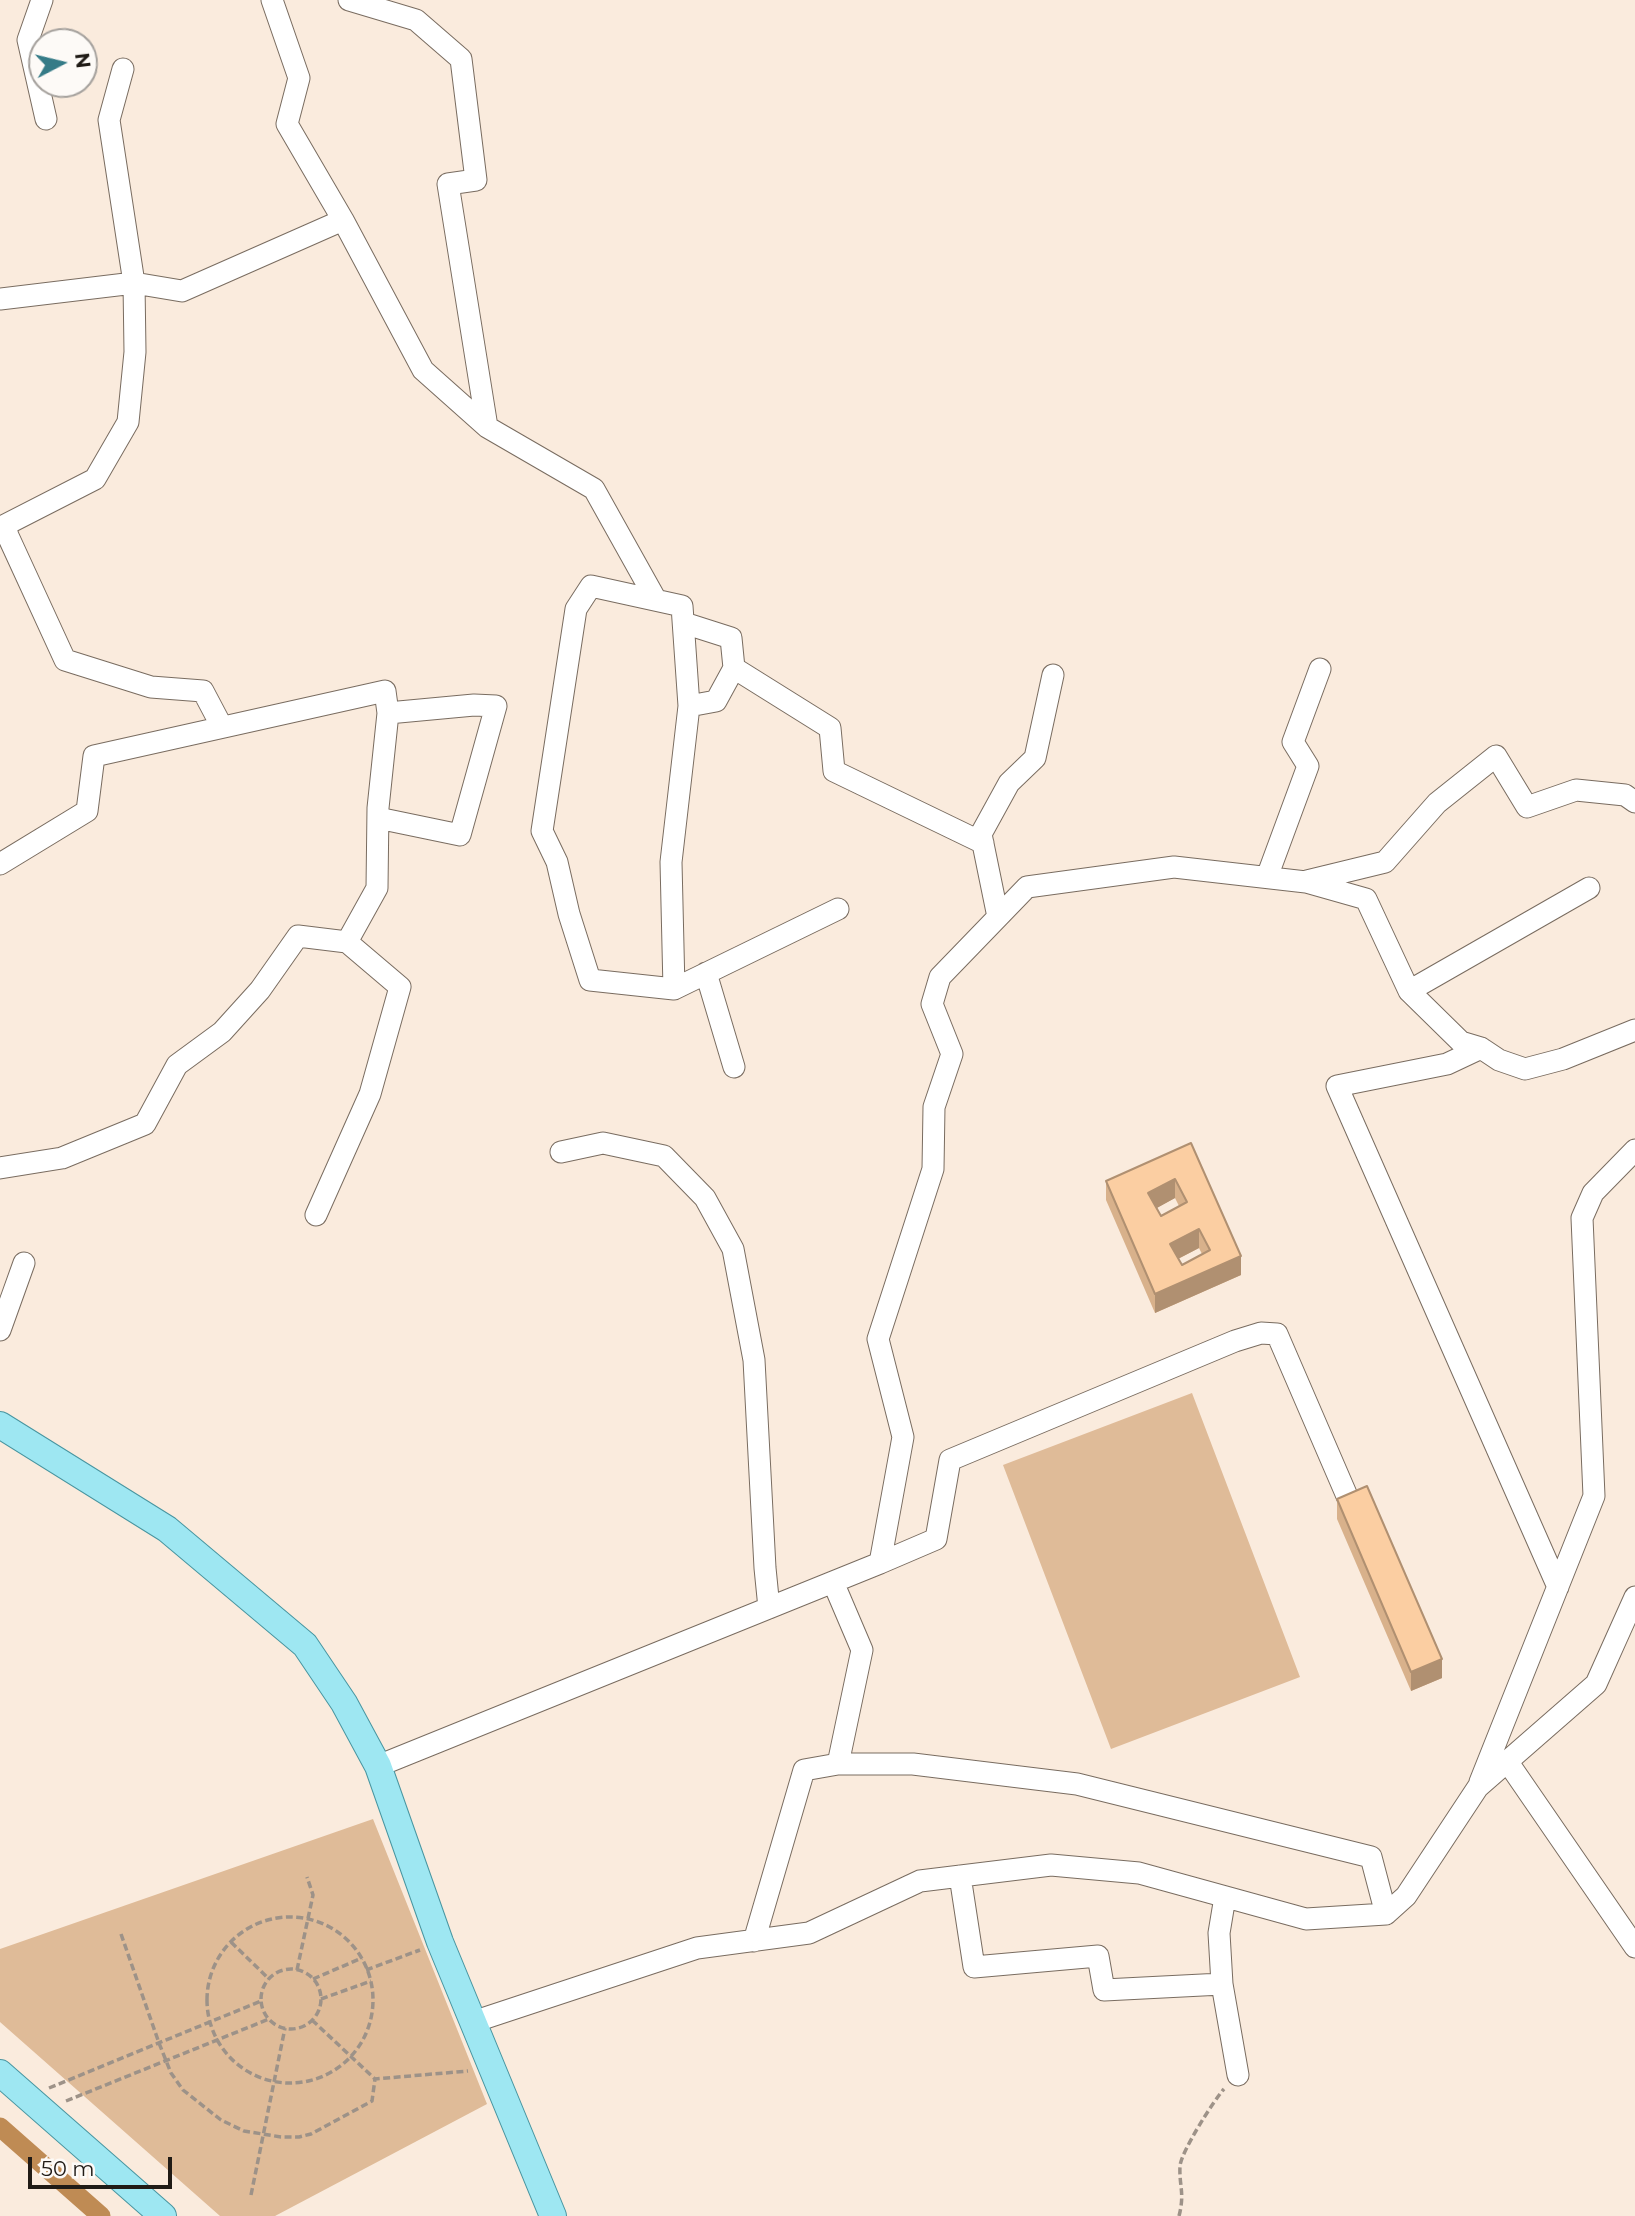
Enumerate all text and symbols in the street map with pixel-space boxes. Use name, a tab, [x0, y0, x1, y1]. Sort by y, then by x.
north arrow	[28, 28, 98, 98]
text: N	[70, 52, 95, 70]
scale bar	[32, 2142, 175, 2186]
text: 50 m	[41, 2156, 95, 2181]

